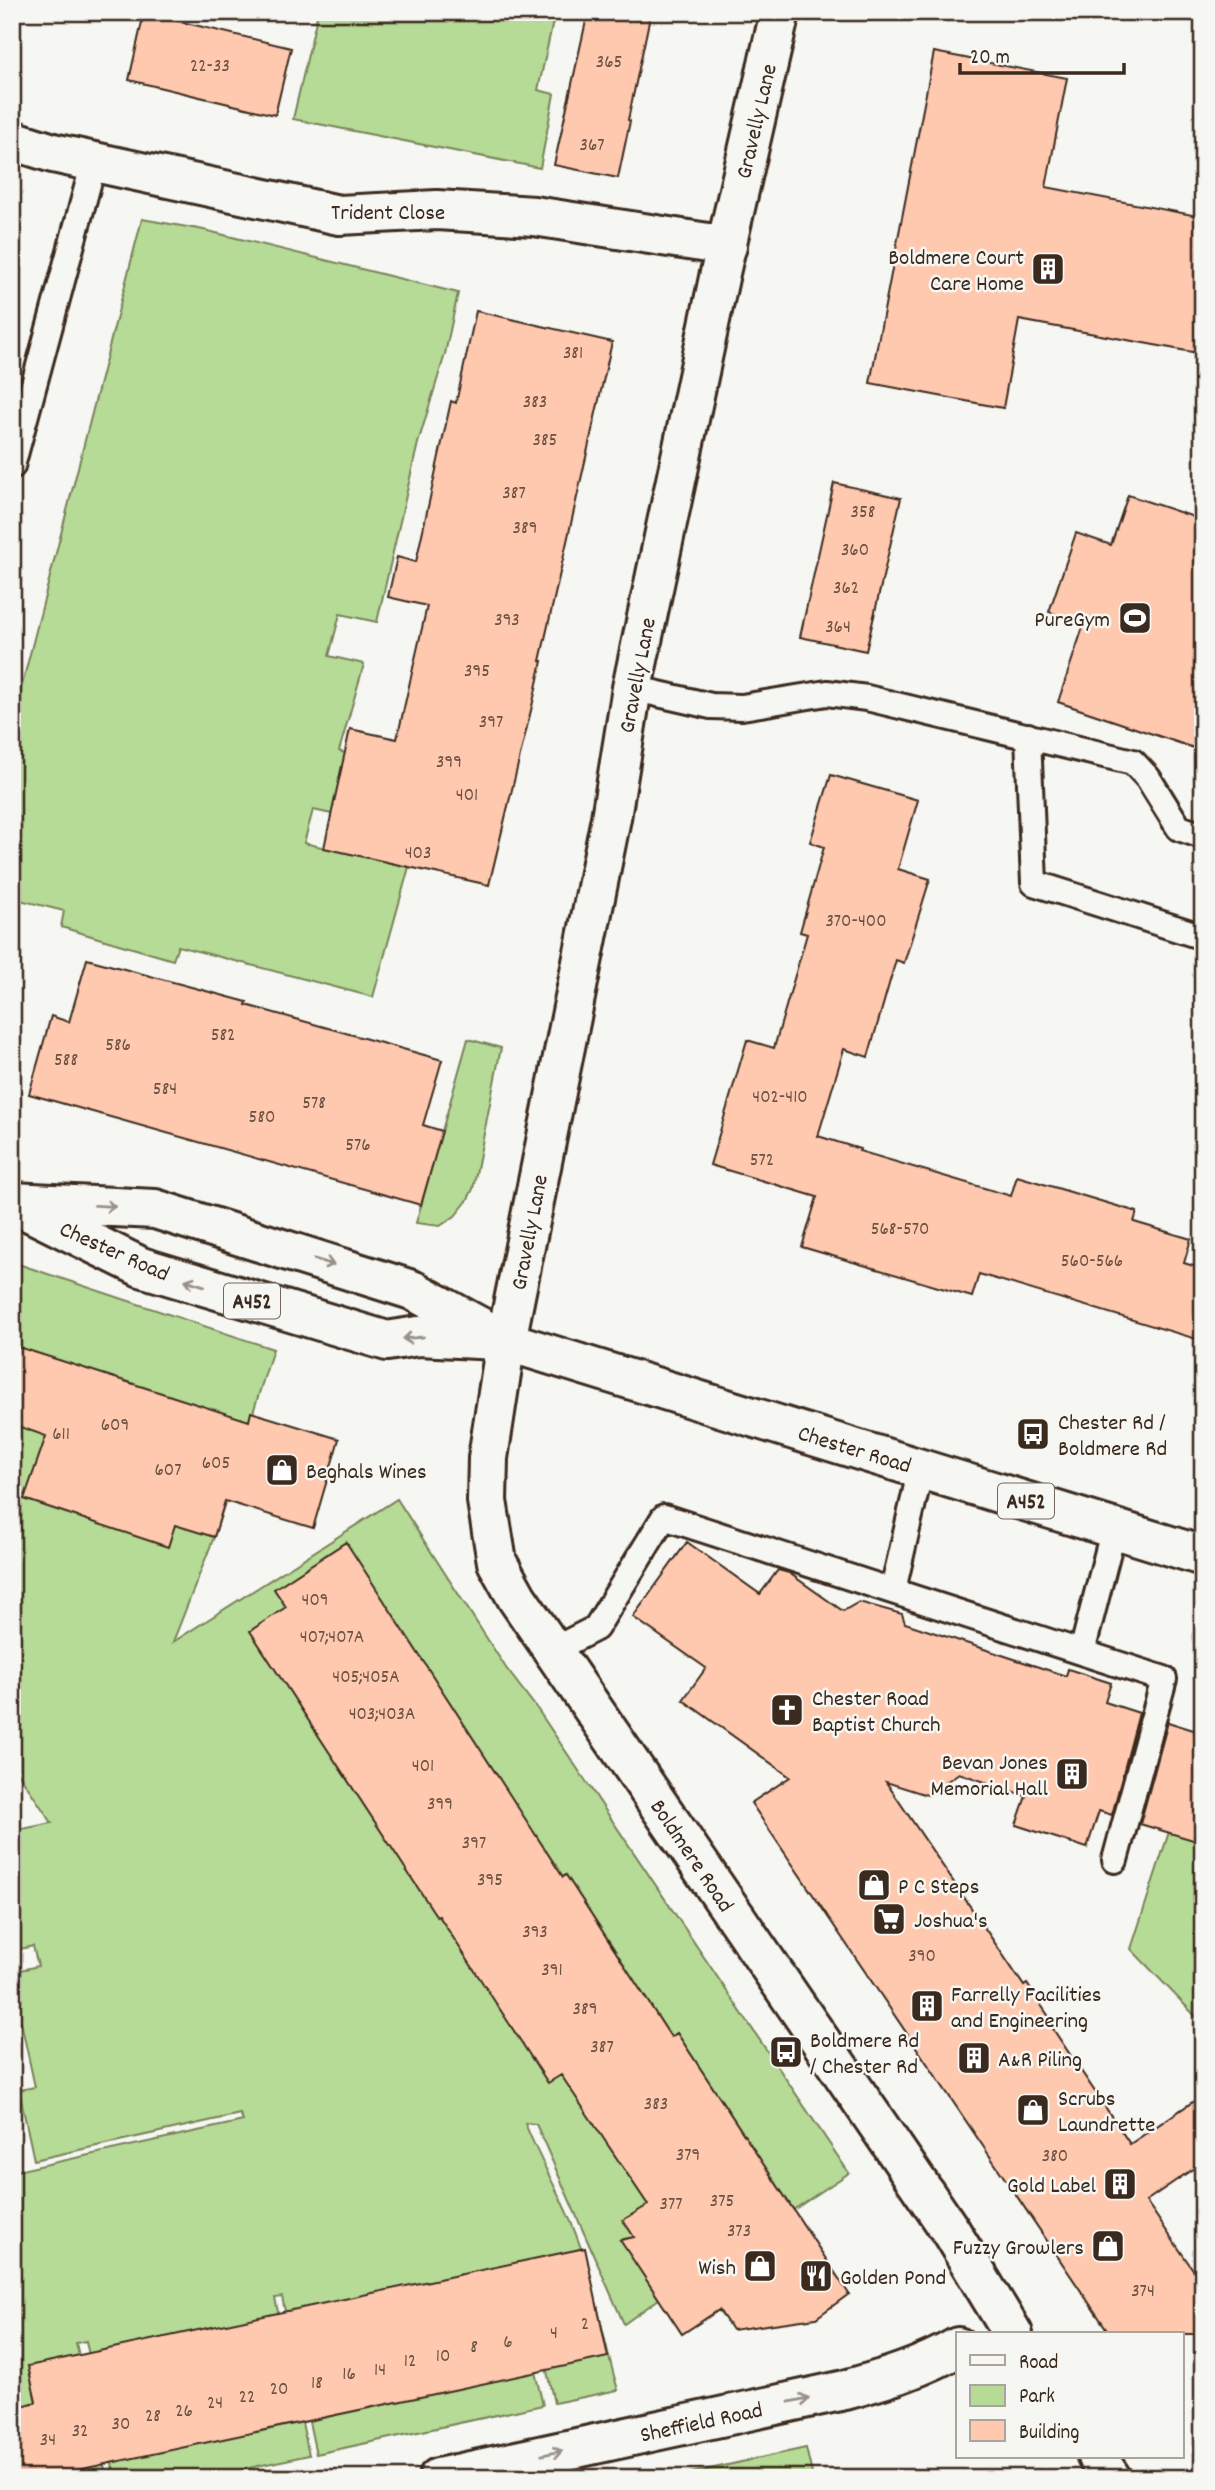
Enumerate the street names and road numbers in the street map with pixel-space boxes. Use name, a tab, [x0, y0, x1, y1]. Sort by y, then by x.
street label: Gravelly Lane	[729, 61, 788, 183]
street label: Trident Close	[331, 198, 445, 231]
street label: Gravelly Lane	[612, 615, 667, 736]
street label: Gravelly Lane	[504, 1172, 559, 1293]
street label: Chester Road	[53, 1214, 174, 1292]
road number: A452	[224, 1284, 280, 1318]
street label: Chester Road	[793, 1418, 915, 1484]
road number: A452	[998, 1484, 1054, 1518]
street label: Boldmere Road	[640, 1794, 740, 1920]
street label: Sheffield Road	[637, 2395, 766, 2454]

